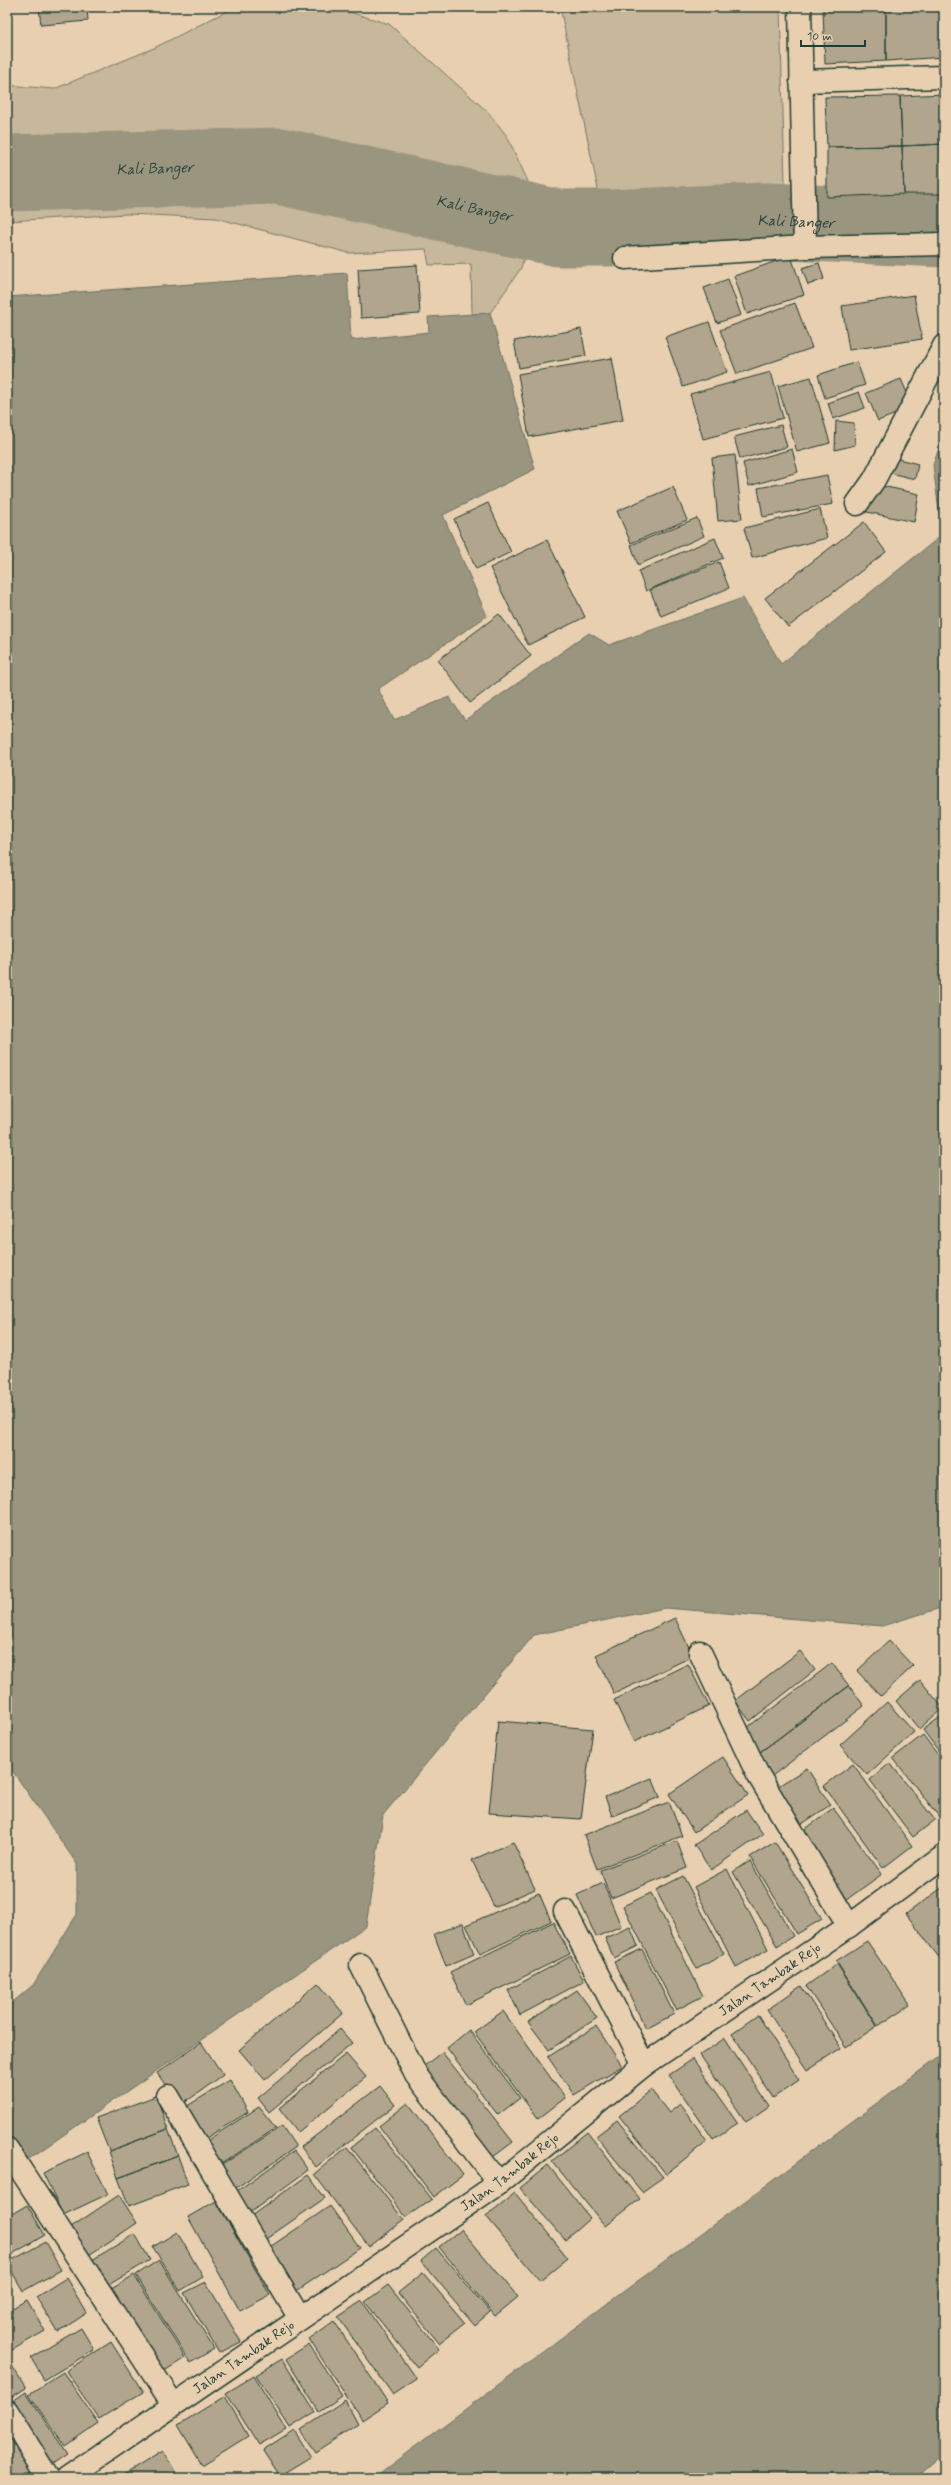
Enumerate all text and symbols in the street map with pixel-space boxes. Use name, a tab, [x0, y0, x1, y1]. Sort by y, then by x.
scale bar	[801, 22, 865, 48]
text: 10 m	[807, 29, 832, 45]
water label: Kali Banger	[116, 158, 195, 180]
water label: Kali Banger	[434, 191, 516, 228]
water label: Kali Banger	[757, 211, 837, 235]
street label: Jalan Tambak Rejo	[715, 1939, 824, 2021]
street label: Jalan Tambak Rejo	[457, 2129, 563, 2216]
street label: Jalan Tambak Rejo	[189, 2316, 298, 2398]

